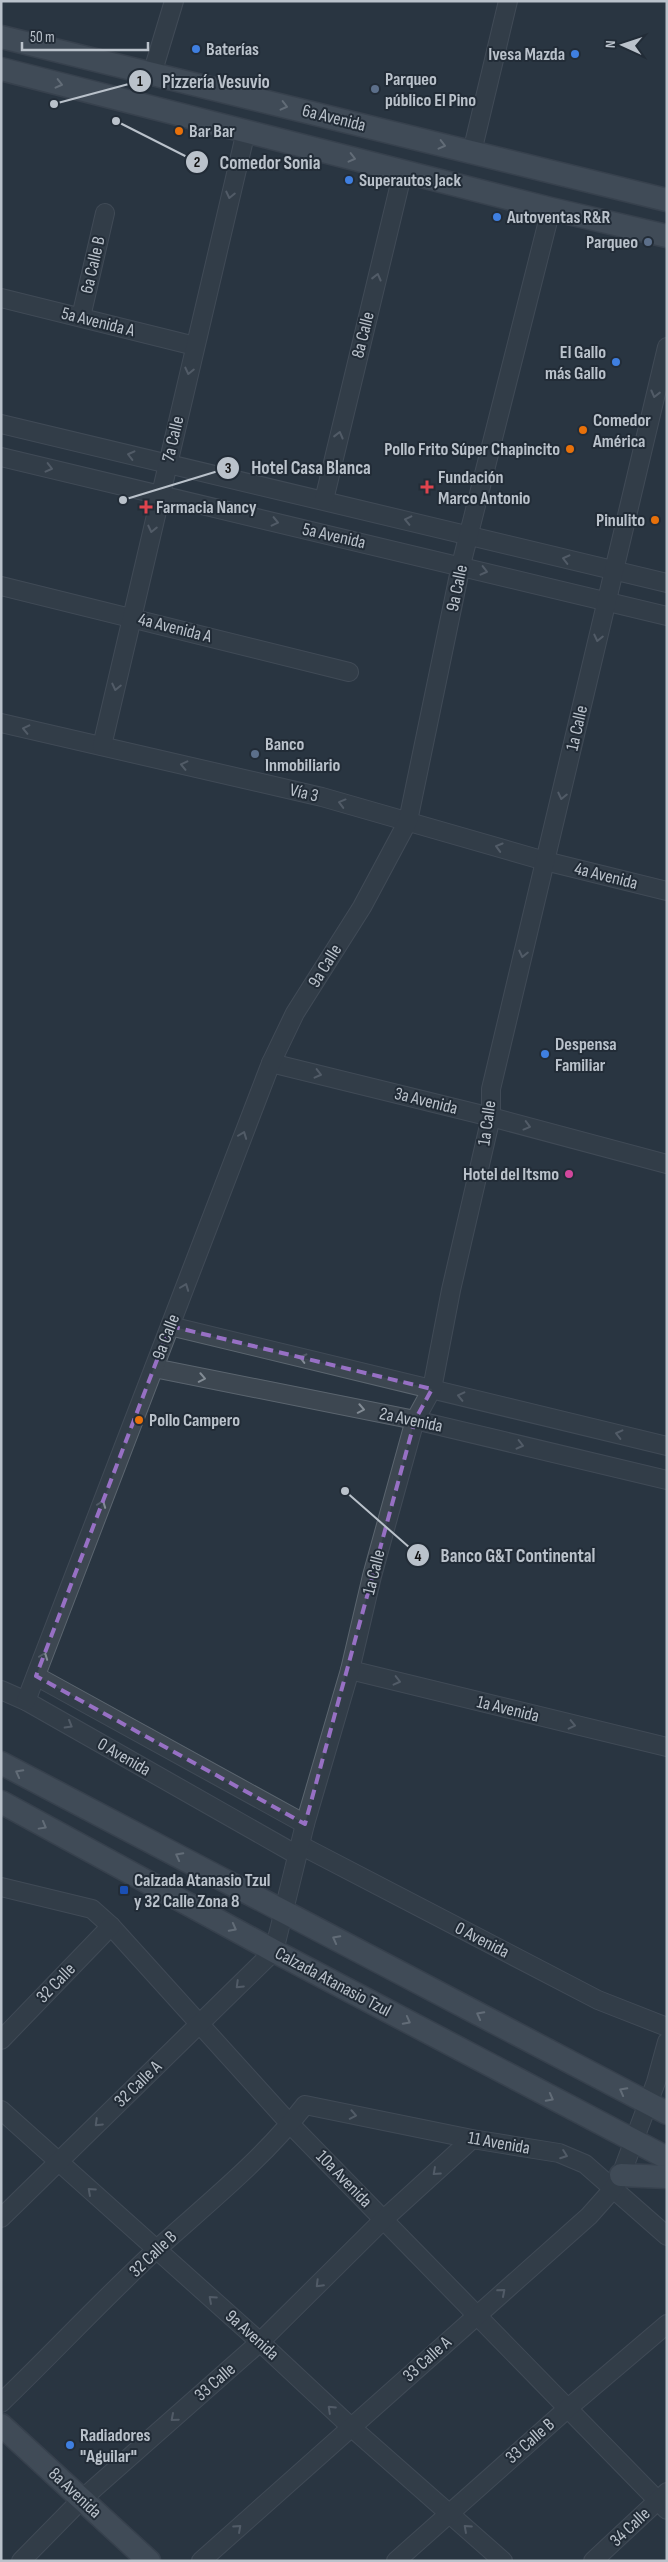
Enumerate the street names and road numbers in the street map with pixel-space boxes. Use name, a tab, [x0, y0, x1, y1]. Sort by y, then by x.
street label: 6a Avenida	[300, 100, 368, 136]
street label: 6a Calle B	[76, 234, 110, 296]
street label: 5a Avenida A	[59, 303, 137, 341]
street label: 8a Calle	[347, 310, 379, 360]
street label: 7a Calle	[158, 414, 188, 464]
street label: 5a Avenida	[300, 519, 368, 553]
street label: 9a Calle	[442, 563, 472, 613]
street label: 4a Avenida A	[136, 609, 214, 647]
street label: 1a Calle	[562, 703, 592, 753]
street label: Vía 3	[288, 780, 320, 806]
street label: 4a Avenida	[572, 858, 640, 894]
street label: 9a Calle	[304, 940, 346, 992]
street label: 3a Avenida	[392, 1083, 460, 1119]
street label: 1a Calle	[473, 1099, 501, 1147]
street label: 9a Calle	[148, 1311, 184, 1363]
street label: 2a Avenida	[377, 1403, 445, 1437]
street label: 1a Calle	[358, 1547, 390, 1597]
street label: 1a Avenida	[475, 1691, 541, 1727]
street label: 0 Avenida	[94, 1733, 154, 1781]
street label: 0 Avenida	[451, 1917, 513, 1963]
street label: Calzada Atanasio Tzul	[271, 1943, 395, 2021]
street label: 32 Calle	[32, 1959, 80, 2007]
street label: 32 Calle A	[110, 2056, 166, 2112]
street label: 11 Avenida	[466, 2127, 532, 2159]
street label: 10a Avenida	[312, 2146, 376, 2212]
street label: 32 Calle B	[125, 2226, 181, 2282]
street label: 9a Avenida	[221, 2306, 283, 2365]
street label: 33 Calle A	[398, 2332, 456, 2386]
street label: 33 Calle	[190, 2359, 240, 2405]
street label: 33 Calle B	[501, 2414, 559, 2468]
street label: 8a Avenida	[44, 2463, 106, 2523]
street label: 34 Calle	[606, 2503, 654, 2551]

